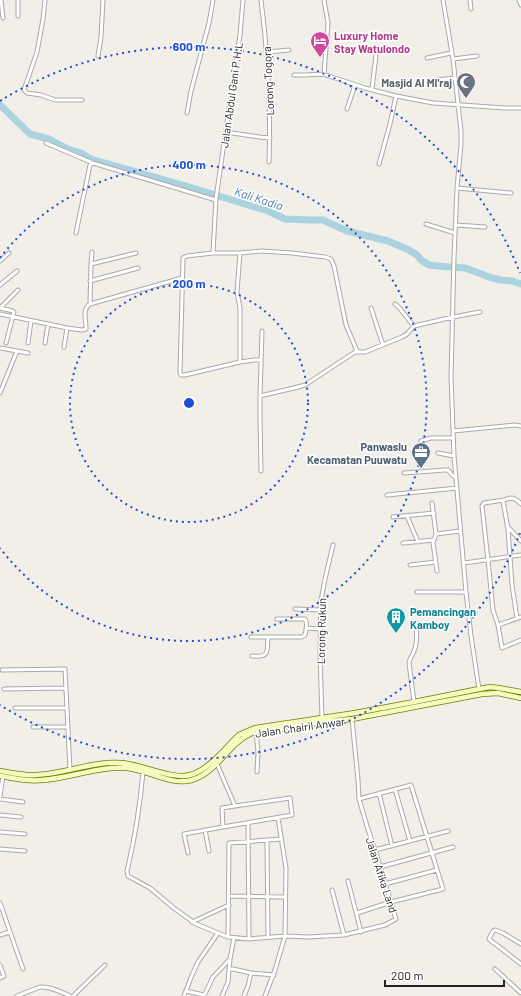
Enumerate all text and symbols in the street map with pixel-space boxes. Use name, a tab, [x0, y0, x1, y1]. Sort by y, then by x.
place label: Luxury Home Stay Watulondo	[334, 29, 410, 55]
hotel icon: Luxury Home Stay Watulondo	[309, 30, 331, 58]
text: 600 m	[173, 39, 205, 53]
street label: Jalan Abdul Gani P.H.L	[217, 41, 245, 149]
street label: Lorong Togora	[260, 46, 276, 116]
mosque icon: Masjid Al MI'raj	[455, 71, 477, 99]
place label: Masjid Al MI'raj	[381, 76, 452, 89]
text: 400 m	[172, 157, 206, 171]
water label: Kali Kadia	[233, 184, 285, 212]
text: 200 m	[173, 276, 205, 290]
centre of rings	[182, 396, 196, 410]
place label: Panwaslu Kecamatan Puuwatu	[307, 440, 407, 466]
office icon: Panwaslu Kecamatan Puuwatu	[410, 441, 432, 469]
street label: Lorong Rukun	[314, 598, 328, 664]
place label: Pemancingan Kamboy	[410, 605, 476, 631]
building icon: Pemancingan Kamboy	[385, 606, 407, 634]
street label: Jalan Chairil Anwar	[254, 714, 346, 740]
street label: Jalan Afika Land	[364, 836, 400, 914]
scale bar	[385, 962, 504, 988]
text: 200 m	[391, 968, 423, 982]

